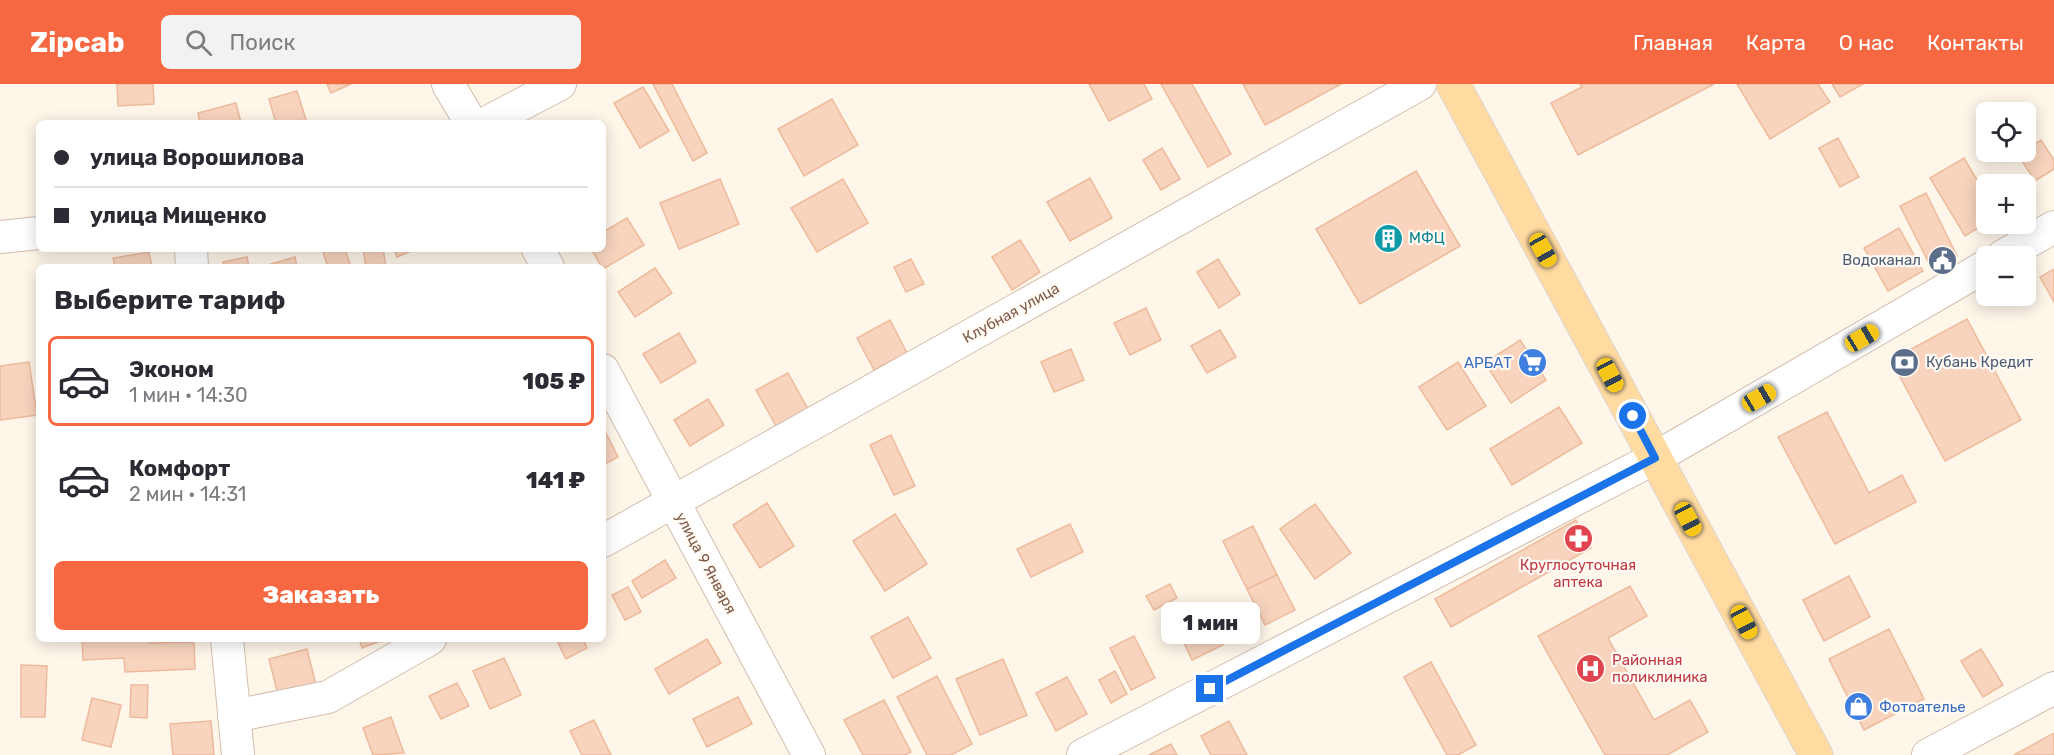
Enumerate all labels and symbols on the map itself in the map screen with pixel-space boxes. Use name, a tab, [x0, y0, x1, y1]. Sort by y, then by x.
building icon: МФЦ	[1372, 222, 1404, 254]
place label: МФЦ	[1409, 229, 1445, 247]
car	[1526, 230, 1560, 270]
public building icon: Водоканал	[1926, 244, 1958, 276]
place label: Водоканал	[1842, 251, 1921, 269]
street label: Клубная улица	[960, 279, 1062, 347]
car	[1842, 321, 1882, 355]
bank icon: Кубань Кредит	[1889, 346, 1921, 378]
supermarket icon: АРБАТ	[1517, 347, 1549, 379]
place label: Кубань Кредит	[1926, 353, 2033, 371]
place label: АРБАТ	[1464, 354, 1512, 372]
car	[1594, 355, 1626, 395]
car	[1739, 381, 1779, 415]
route start	[1619, 402, 1646, 429]
car	[1672, 499, 1704, 539]
street label: улица 9 Января	[672, 509, 740, 617]
pharmacy icon: Круглосуточная аптека	[1562, 522, 1594, 554]
place label: Круглосуточная аптека	[1520, 556, 1636, 591]
callout: 1 мин	[1160, 602, 1260, 644]
car	[1728, 602, 1760, 642]
place label: Районная поликлиника	[1612, 651, 1708, 686]
hospital icon: Районная поликлиника	[1575, 653, 1607, 685]
route end	[1196, 675, 1223, 702]
shop icon: Фотоателье	[1842, 691, 1874, 723]
place label: Фотоателье	[1879, 698, 1966, 716]

